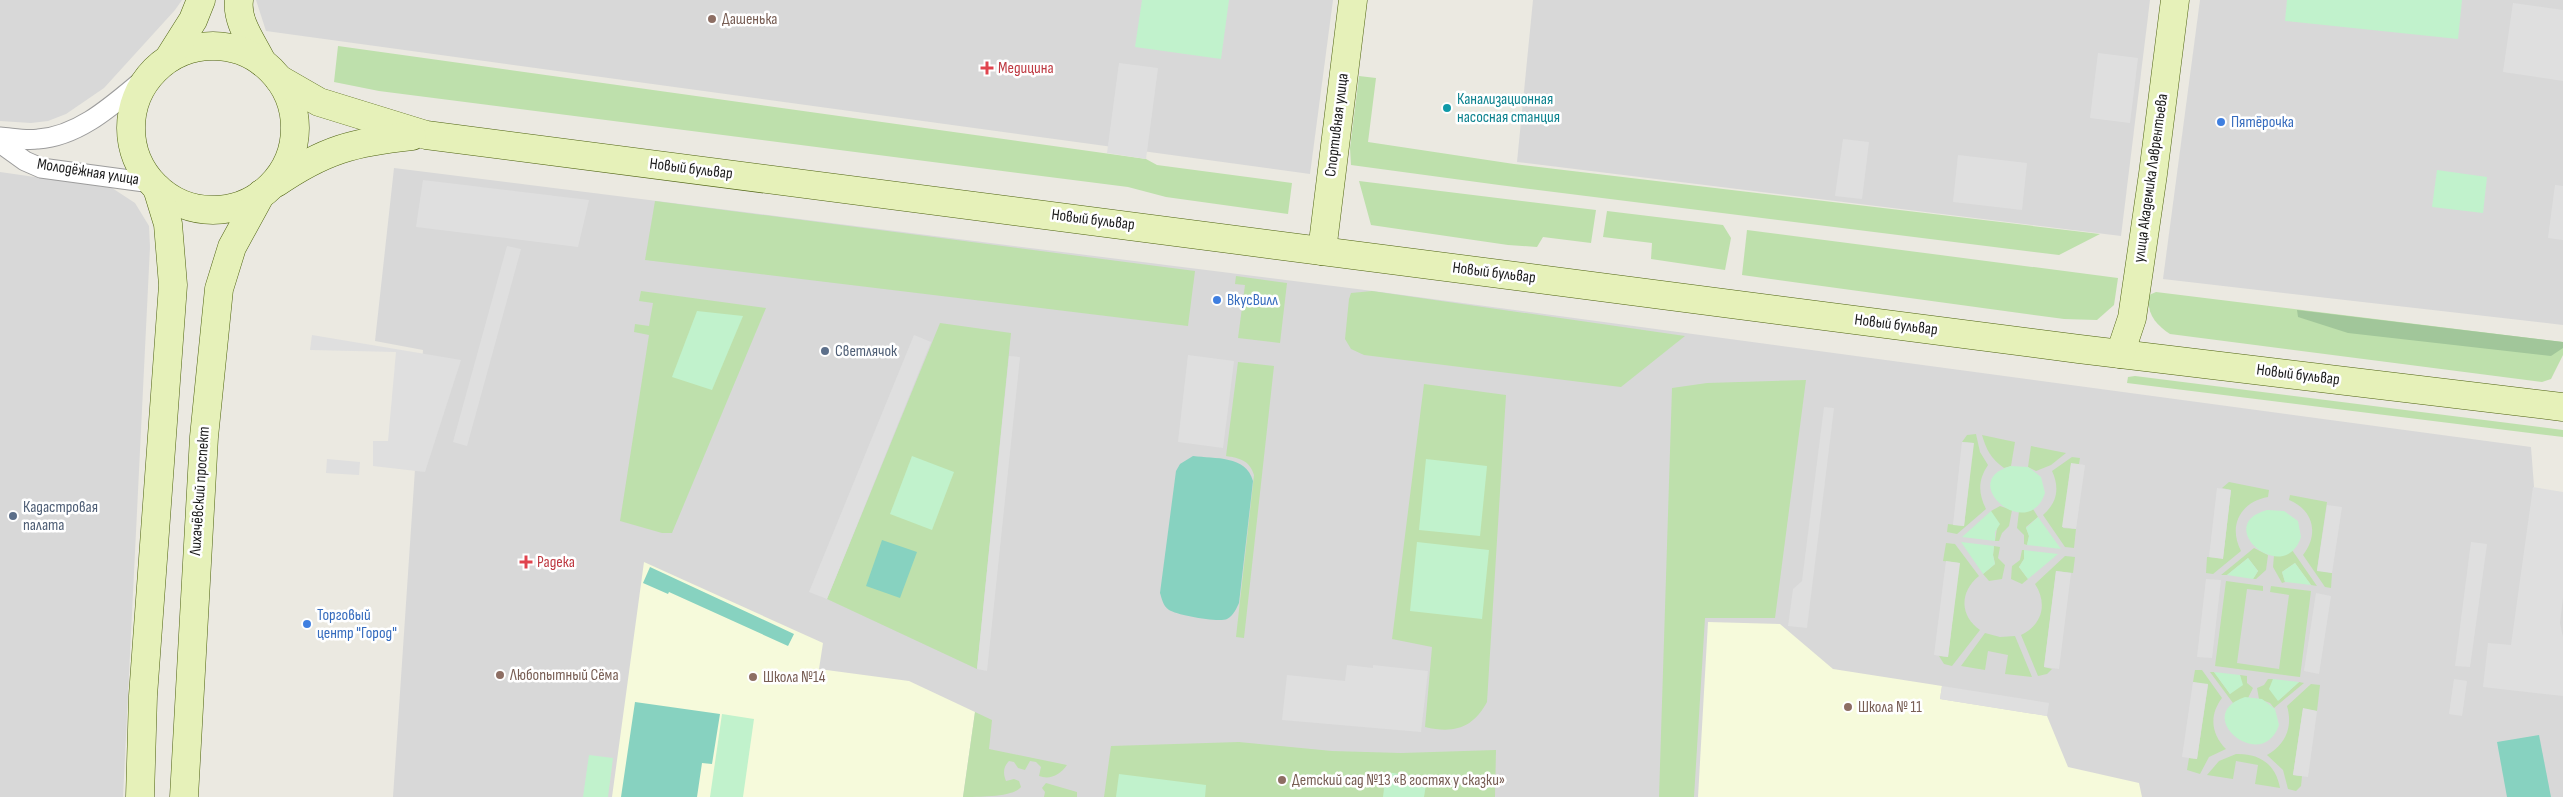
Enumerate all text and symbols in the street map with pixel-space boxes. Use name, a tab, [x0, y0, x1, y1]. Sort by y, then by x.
place label: Дашенька	[722, 10, 778, 29]
marker: Дашенька	[706, 13, 718, 25]
place label: Медицина	[998, 59, 1054, 78]
marker: Медицина	[980, 61, 994, 75]
street label: Спортивная улица	[1321, 72, 1353, 178]
place label: Канализационная насосная станция	[1457, 90, 1560, 127]
street label: улица Академика Лаврентьева	[2130, 92, 2172, 264]
marker: Канализационная насосная станция	[1441, 102, 1453, 114]
place label: Пятёрочка	[2231, 113, 2294, 132]
marker: Пятёрочка	[2215, 116, 2227, 128]
street label: Новый бульвар	[648, 154, 734, 184]
street label: Молодёжная улица	[36, 155, 140, 189]
street label: Новый бульвар	[1050, 205, 1136, 235]
street label: Новый бульвар	[1451, 258, 1537, 288]
place label: ВкусВилл	[1227, 291, 1278, 310]
marker: ВкусВилл	[1211, 294, 1223, 306]
street label: Новый бульвар	[1853, 310, 1939, 340]
place label: Светлячок	[835, 342, 898, 361]
marker: Светлячок	[819, 345, 831, 357]
street label: Новый бульвар	[2255, 360, 2341, 390]
street label: Лихачёвский проспект	[186, 426, 214, 557]
place label: Кадастровая палата	[23, 498, 98, 535]
marker: Кадастровая палата	[7, 510, 19, 522]
place label: Радека	[537, 553, 575, 572]
marker: Радека	[519, 555, 533, 569]
place label: Торговый центр "Город"	[317, 606, 397, 643]
marker: Торговый центр "Город"	[301, 618, 313, 630]
place label: Любопытный Сёма	[509, 666, 619, 685]
place label: Школа №14	[763, 668, 826, 687]
marker: Любопытный Сёма	[494, 669, 506, 681]
marker: Школа №14	[747, 671, 759, 683]
place label: Школа № 11	[1858, 698, 1922, 717]
marker: Школа № 11	[1842, 701, 1854, 713]
place label: Детский сад №13 «В гостях у сказки»	[1292, 771, 1505, 790]
marker: Детский сад №13 «В гостях у сказки»	[1276, 774, 1288, 786]

